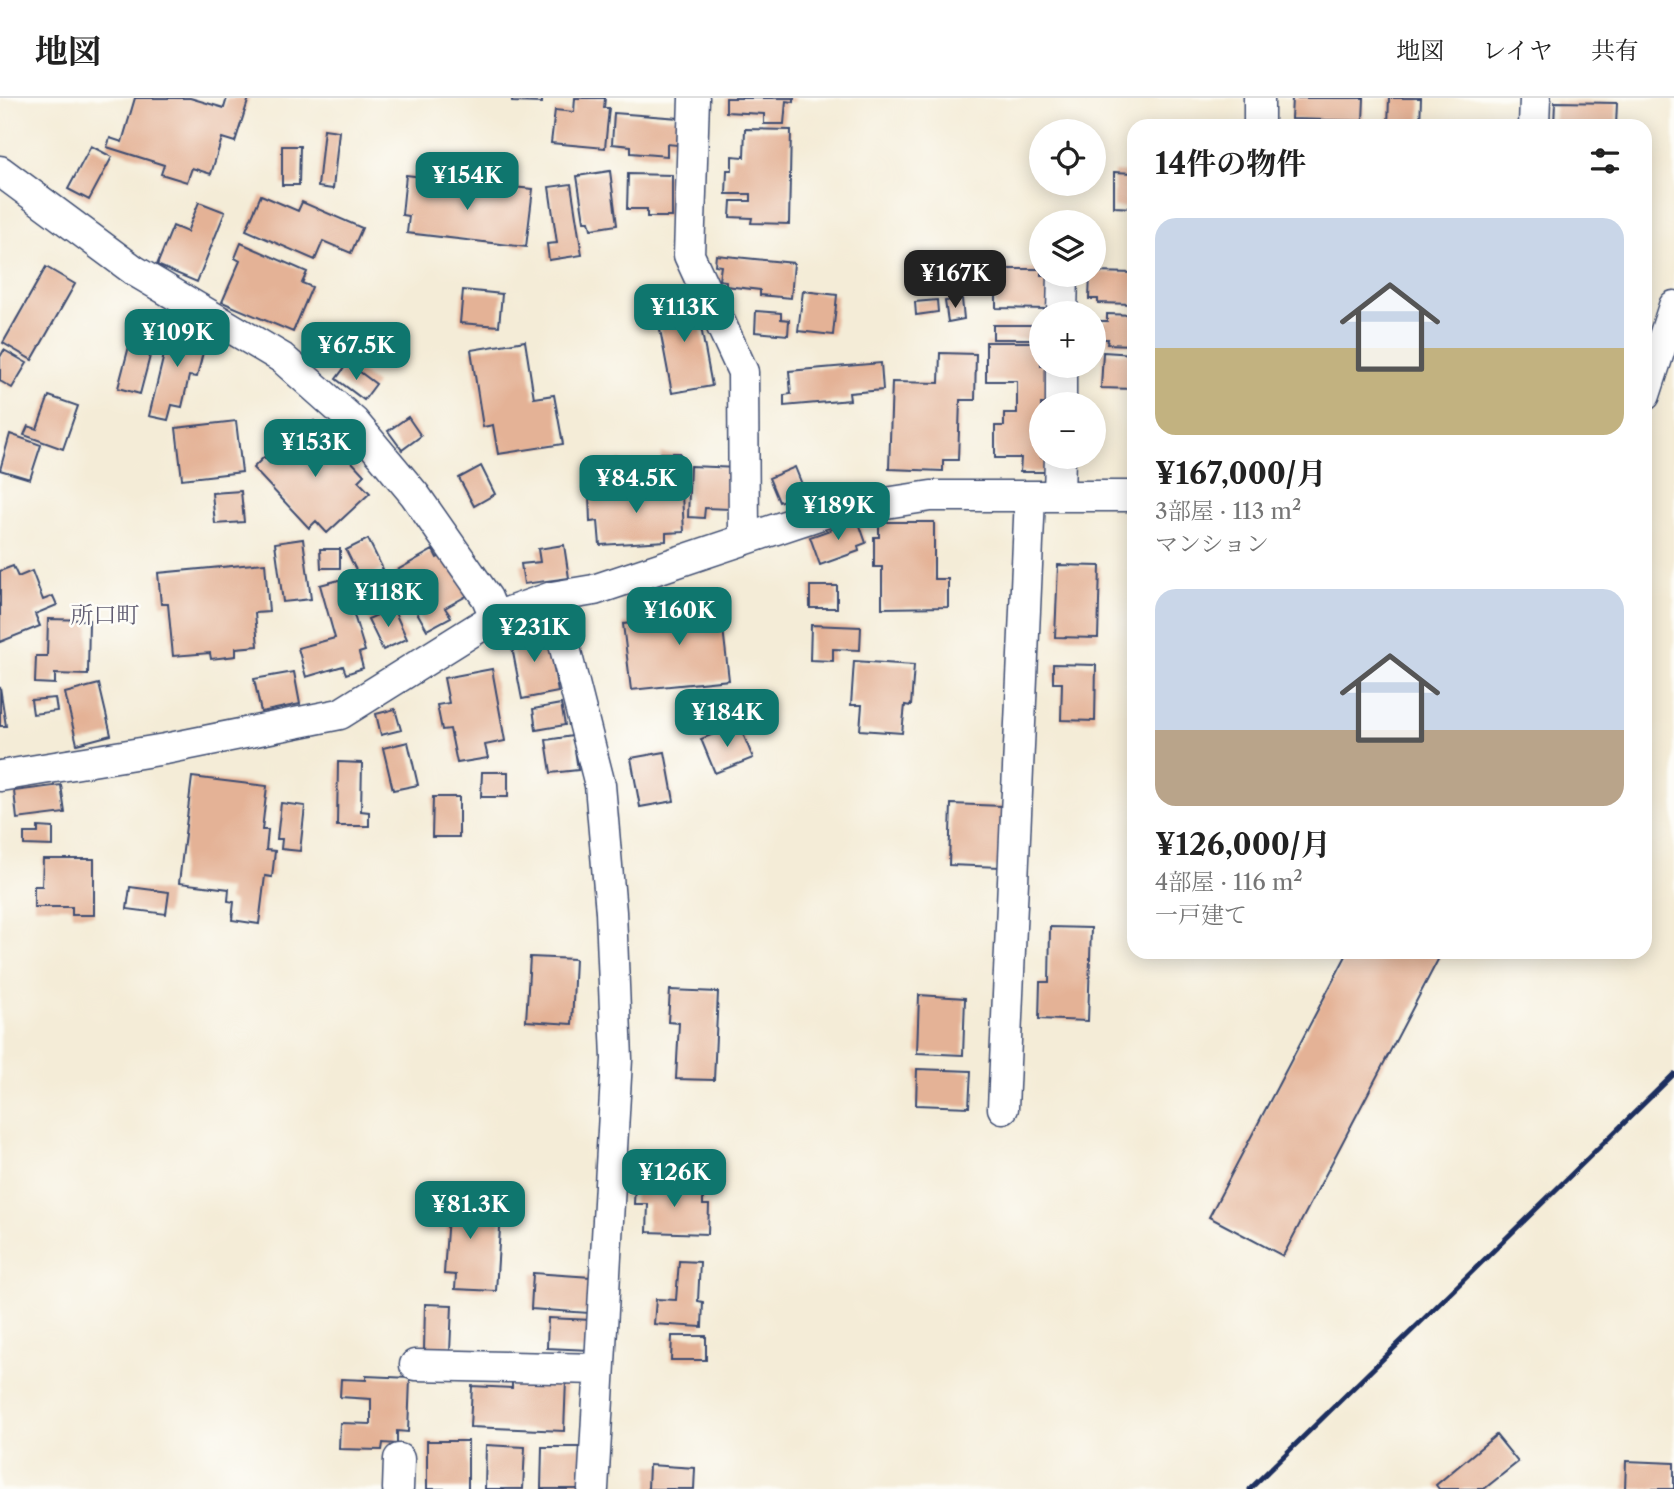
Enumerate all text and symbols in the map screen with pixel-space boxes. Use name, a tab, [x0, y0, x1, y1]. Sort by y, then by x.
text: 地図	[35, 31, 101, 72]
text: 地図	[1396, 36, 1444, 65]
text: レイヤ	[1482, 36, 1553, 65]
text: 共有	[1591, 36, 1639, 65]
map controls	[1029, 119, 1106, 469]
button: locate	[1029, 119, 1106, 196]
icon: filters	[1586, 142, 1624, 180]
text: 14件の物件	[1155, 145, 1306, 182]
pin: ¥154K	[418, 152, 516, 212]
text: ¥154K	[432, 161, 502, 189]
button: layers	[1029, 210, 1106, 287]
pin: ¥167K	[906, 250, 1004, 310]
text: ¥167K	[920, 259, 990, 287]
icon: home	[1327, 264, 1453, 390]
pin: ¥113K	[635, 285, 733, 344]
text: ¥113K	[650, 293, 718, 321]
button: +	[1029, 301, 1106, 378]
pin: ¥109K	[128, 310, 226, 369]
text: ¥109K	[141, 318, 213, 346]
pin: ¥67.5K	[299, 322, 413, 382]
text: ¥67.5K	[317, 331, 395, 359]
button: −	[1029, 392, 1106, 469]
pin: ¥153K	[266, 420, 364, 479]
text: ¥153K	[280, 428, 350, 456]
text: ¥167,000/月	[1155, 455, 1327, 492]
pin: ¥84.5K	[579, 456, 693, 515]
text: ¥84.5K	[596, 464, 676, 492]
pin: ¥189K	[789, 482, 887, 542]
text: ¥189K	[802, 491, 874, 519]
text: 3部屋 · 113 m²	[1155, 497, 1301, 525]
text: マンション	[1155, 530, 1269, 558]
pin: ¥118K	[339, 570, 437, 629]
text: ¥118K	[354, 578, 423, 606]
pin: ¥160K	[630, 588, 728, 647]
text: ¥160K	[643, 596, 715, 624]
district label: 所口町	[71, 601, 140, 629]
pin: ¥231K	[485, 604, 583, 664]
text: ¥231K	[498, 613, 570, 641]
icon: home	[1327, 635, 1453, 761]
pin: ¥184K	[678, 690, 776, 749]
text: ¥184K	[691, 698, 763, 726]
text: ¥126,000/月	[1155, 826, 1331, 863]
text: 4部屋 · 116 m²	[1155, 868, 1303, 896]
text: 一戸建て	[1155, 901, 1247, 929]
pin: ¥126K	[625, 1150, 723, 1209]
text: ¥126K	[638, 1158, 710, 1186]
pin: ¥81.3K	[413, 1182, 527, 1241]
text: ¥81.3K	[431, 1190, 509, 1218]

